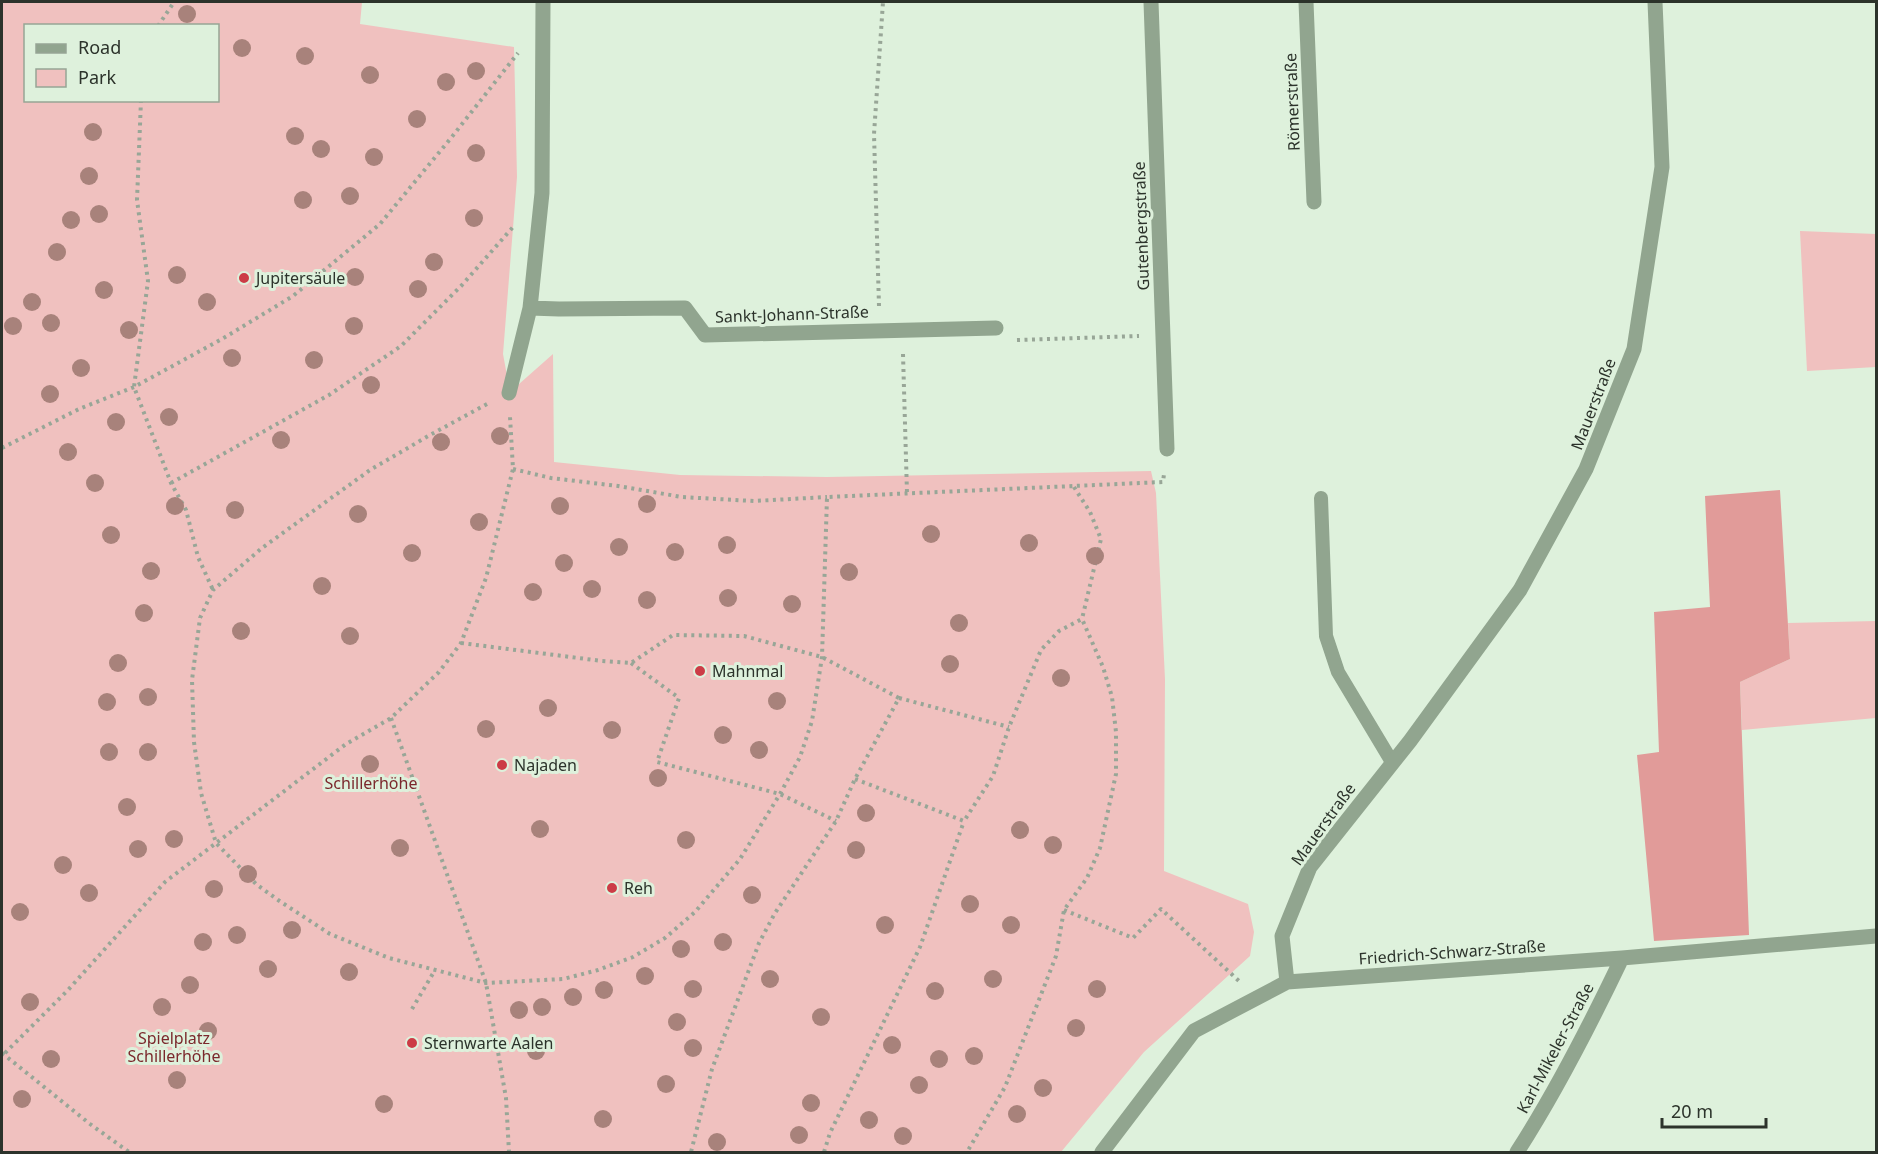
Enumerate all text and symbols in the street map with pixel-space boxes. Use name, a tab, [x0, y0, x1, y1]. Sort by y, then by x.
legend	[24, 24, 219, 102]
text: Road	[78, 35, 121, 59]
street label: Römerstraße	[1279, 53, 1305, 151]
text: Park	[78, 65, 116, 89]
street label: Gutenbergstraße	[1128, 161, 1154, 291]
place label: Jupitersäule	[254, 267, 345, 289]
marker: Jupitersäule	[237, 271, 251, 285]
street label: Sankt-Johann-Straße	[715, 300, 869, 328]
street label: Mauerstraße	[1565, 355, 1621, 453]
place label: Mahnmal	[712, 660, 783, 682]
marker: Mahnmal	[693, 664, 707, 678]
place label: Najaden	[514, 754, 577, 776]
marker: Najaden	[495, 758, 509, 772]
park label: Schillerhöhe	[325, 772, 417, 794]
street label: Mauerstraße	[1286, 778, 1360, 870]
place label: Reh	[624, 877, 653, 899]
marker: Reh	[605, 881, 619, 895]
street label: Friedrich-Schwarz-Straße	[1358, 934, 1546, 970]
street label: Karl-Mikeler-Straße	[1511, 979, 1599, 1117]
park label: Spielplatz Schillerhöhe	[128, 1027, 220, 1067]
place label: Sternwarte Aalen	[424, 1032, 553, 1054]
marker: Sternwarte Aalen	[405, 1036, 419, 1050]
scale bar	[1662, 1091, 1766, 1129]
text: 20 m	[1671, 1099, 1713, 1123]

